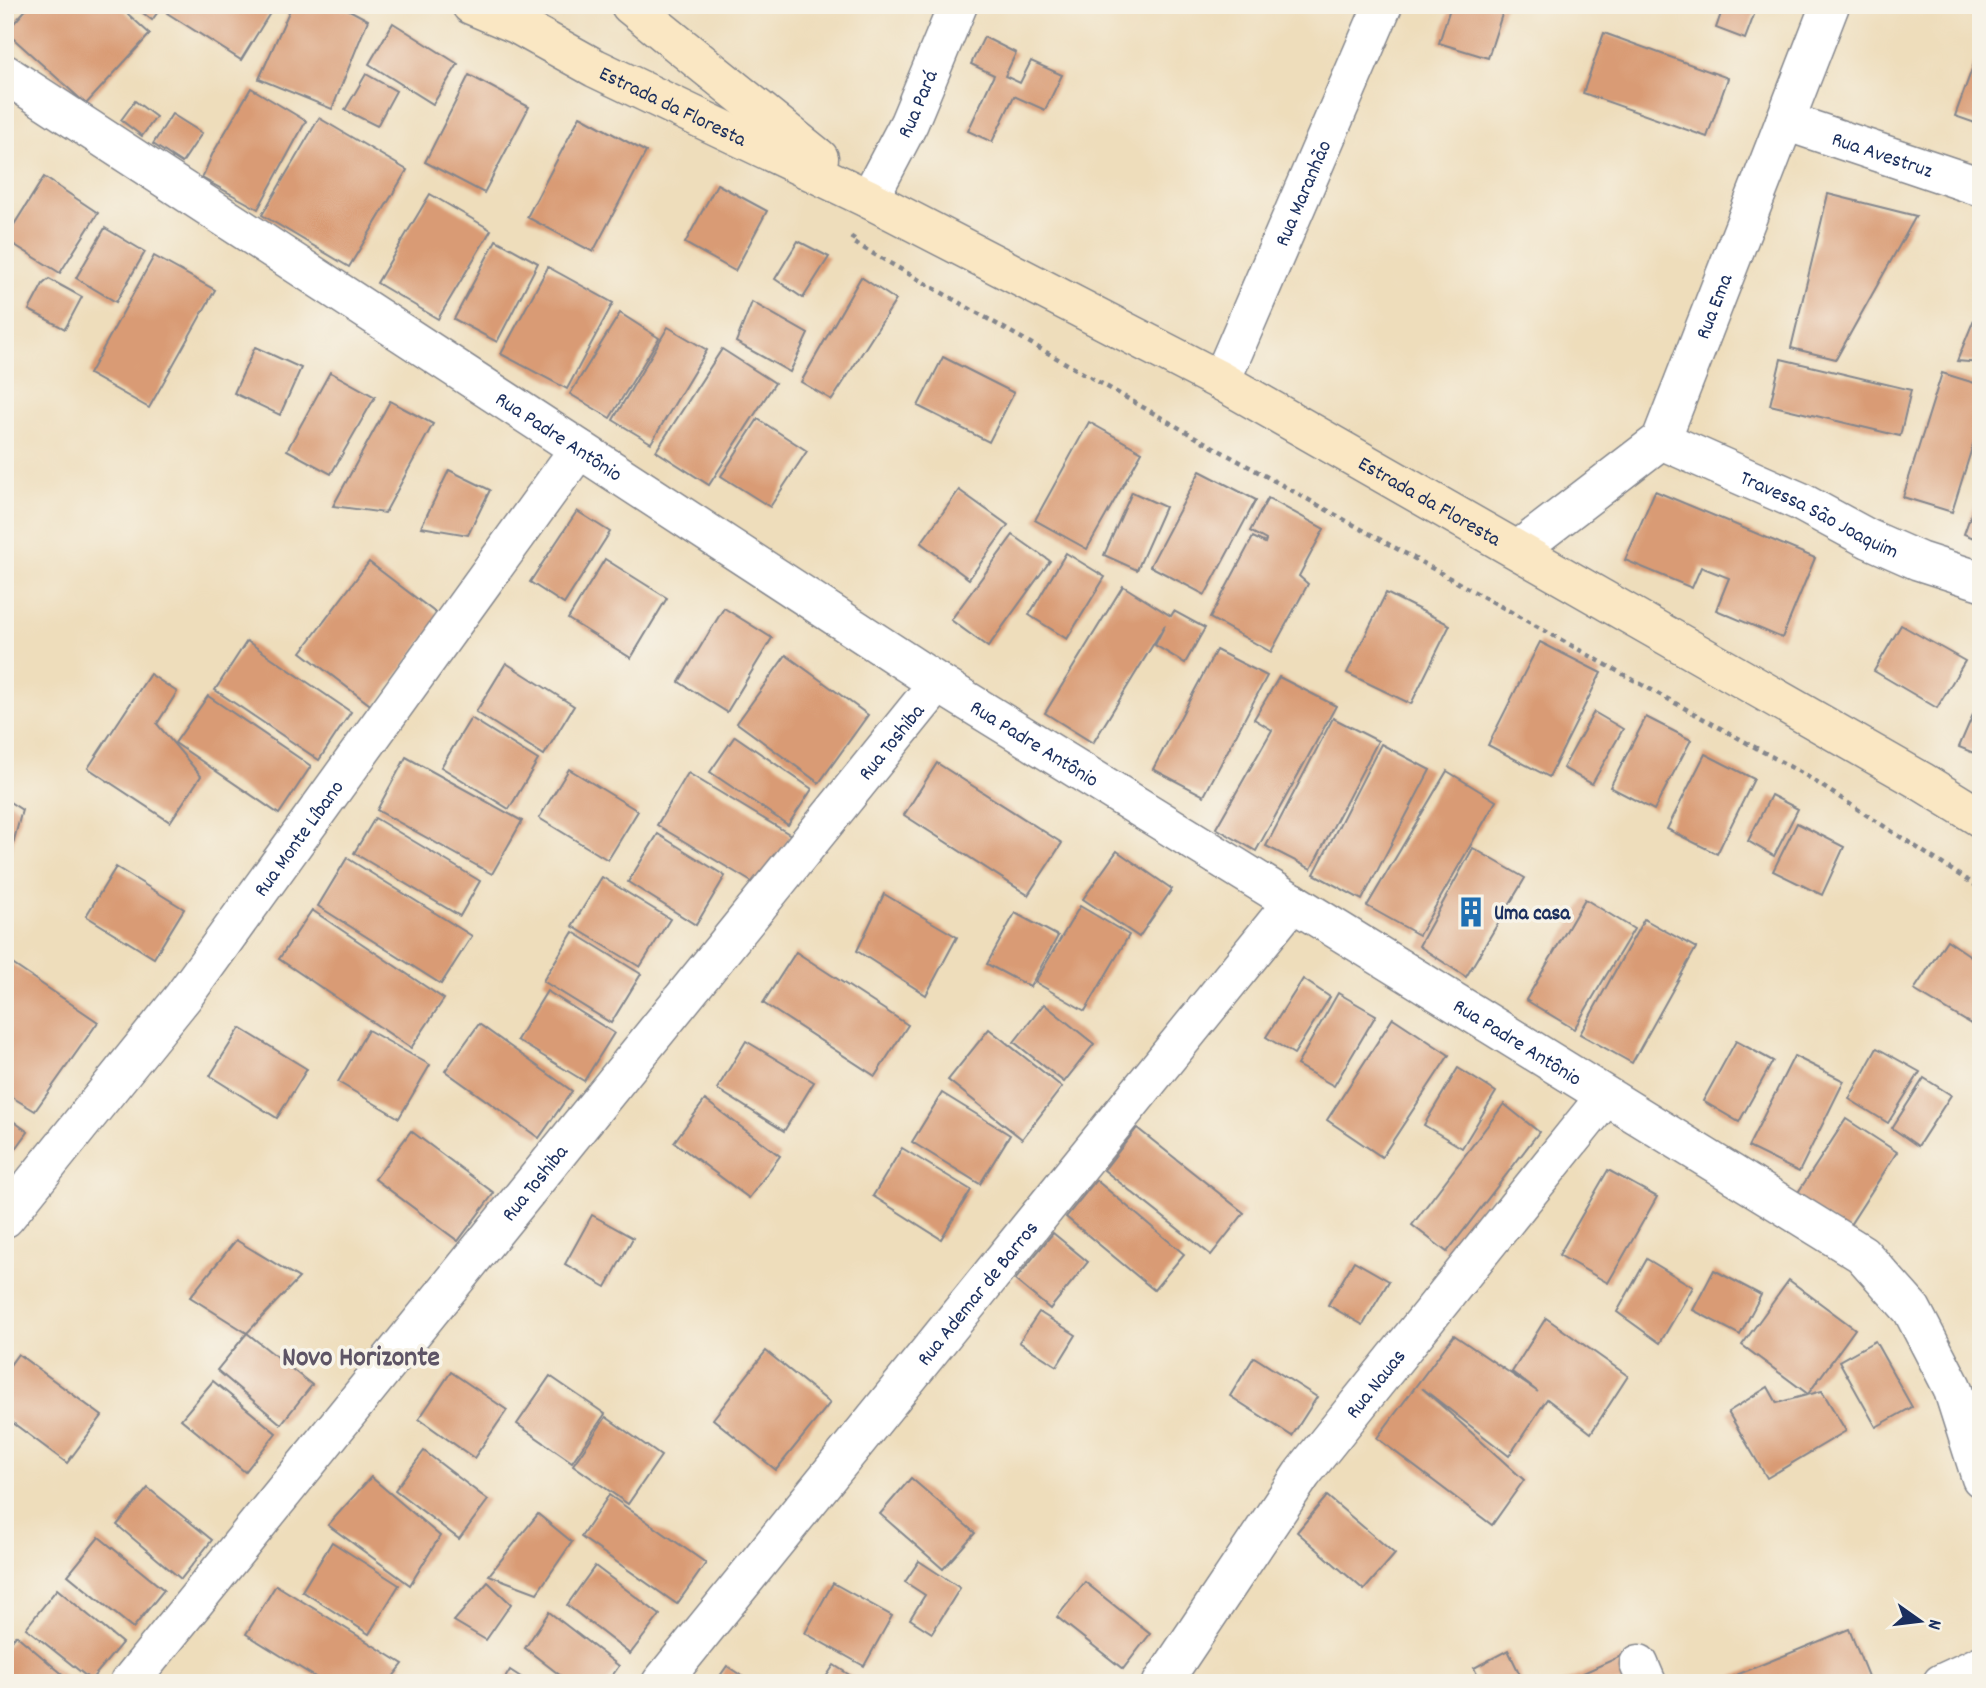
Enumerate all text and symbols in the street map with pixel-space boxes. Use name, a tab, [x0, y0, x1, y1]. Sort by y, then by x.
street label: Estrada da Floresta	[593, 60, 752, 157]
street label: Rua Pará	[892, 65, 948, 144]
street label: Rua Avestruz	[1827, 126, 1936, 188]
street label: Rua Maranhão	[1269, 136, 1341, 252]
street label: Rua Ema	[1690, 269, 1742, 344]
street label: Rua Padre Antônio	[488, 386, 627, 491]
street label: Estrada da Floresta	[1352, 450, 1506, 556]
street label: Travessa São Joaquim	[1734, 465, 1903, 568]
street label: Rua Padre Antônio	[963, 694, 1103, 797]
street label: Rua Toshiba	[853, 698, 934, 788]
street label: Rua Monte Líbano	[248, 775, 353, 904]
building icon: Uma casa	[1454, 895, 1488, 929]
place label: Uma casa	[1494, 900, 1571, 930]
street label: Rua Padre Antônio	[1446, 993, 1587, 1095]
street label: Rua Toshiba	[496, 1138, 577, 1229]
street label: Rua Ademar de Barros	[911, 1216, 1047, 1374]
district label: Novo Horizonte	[282, 1340, 440, 1380]
street label: Rua Nauas	[1340, 1344, 1415, 1426]
north arrow	[1884, 1586, 1954, 1656]
text: N	[1919, 1616, 1947, 1632]

